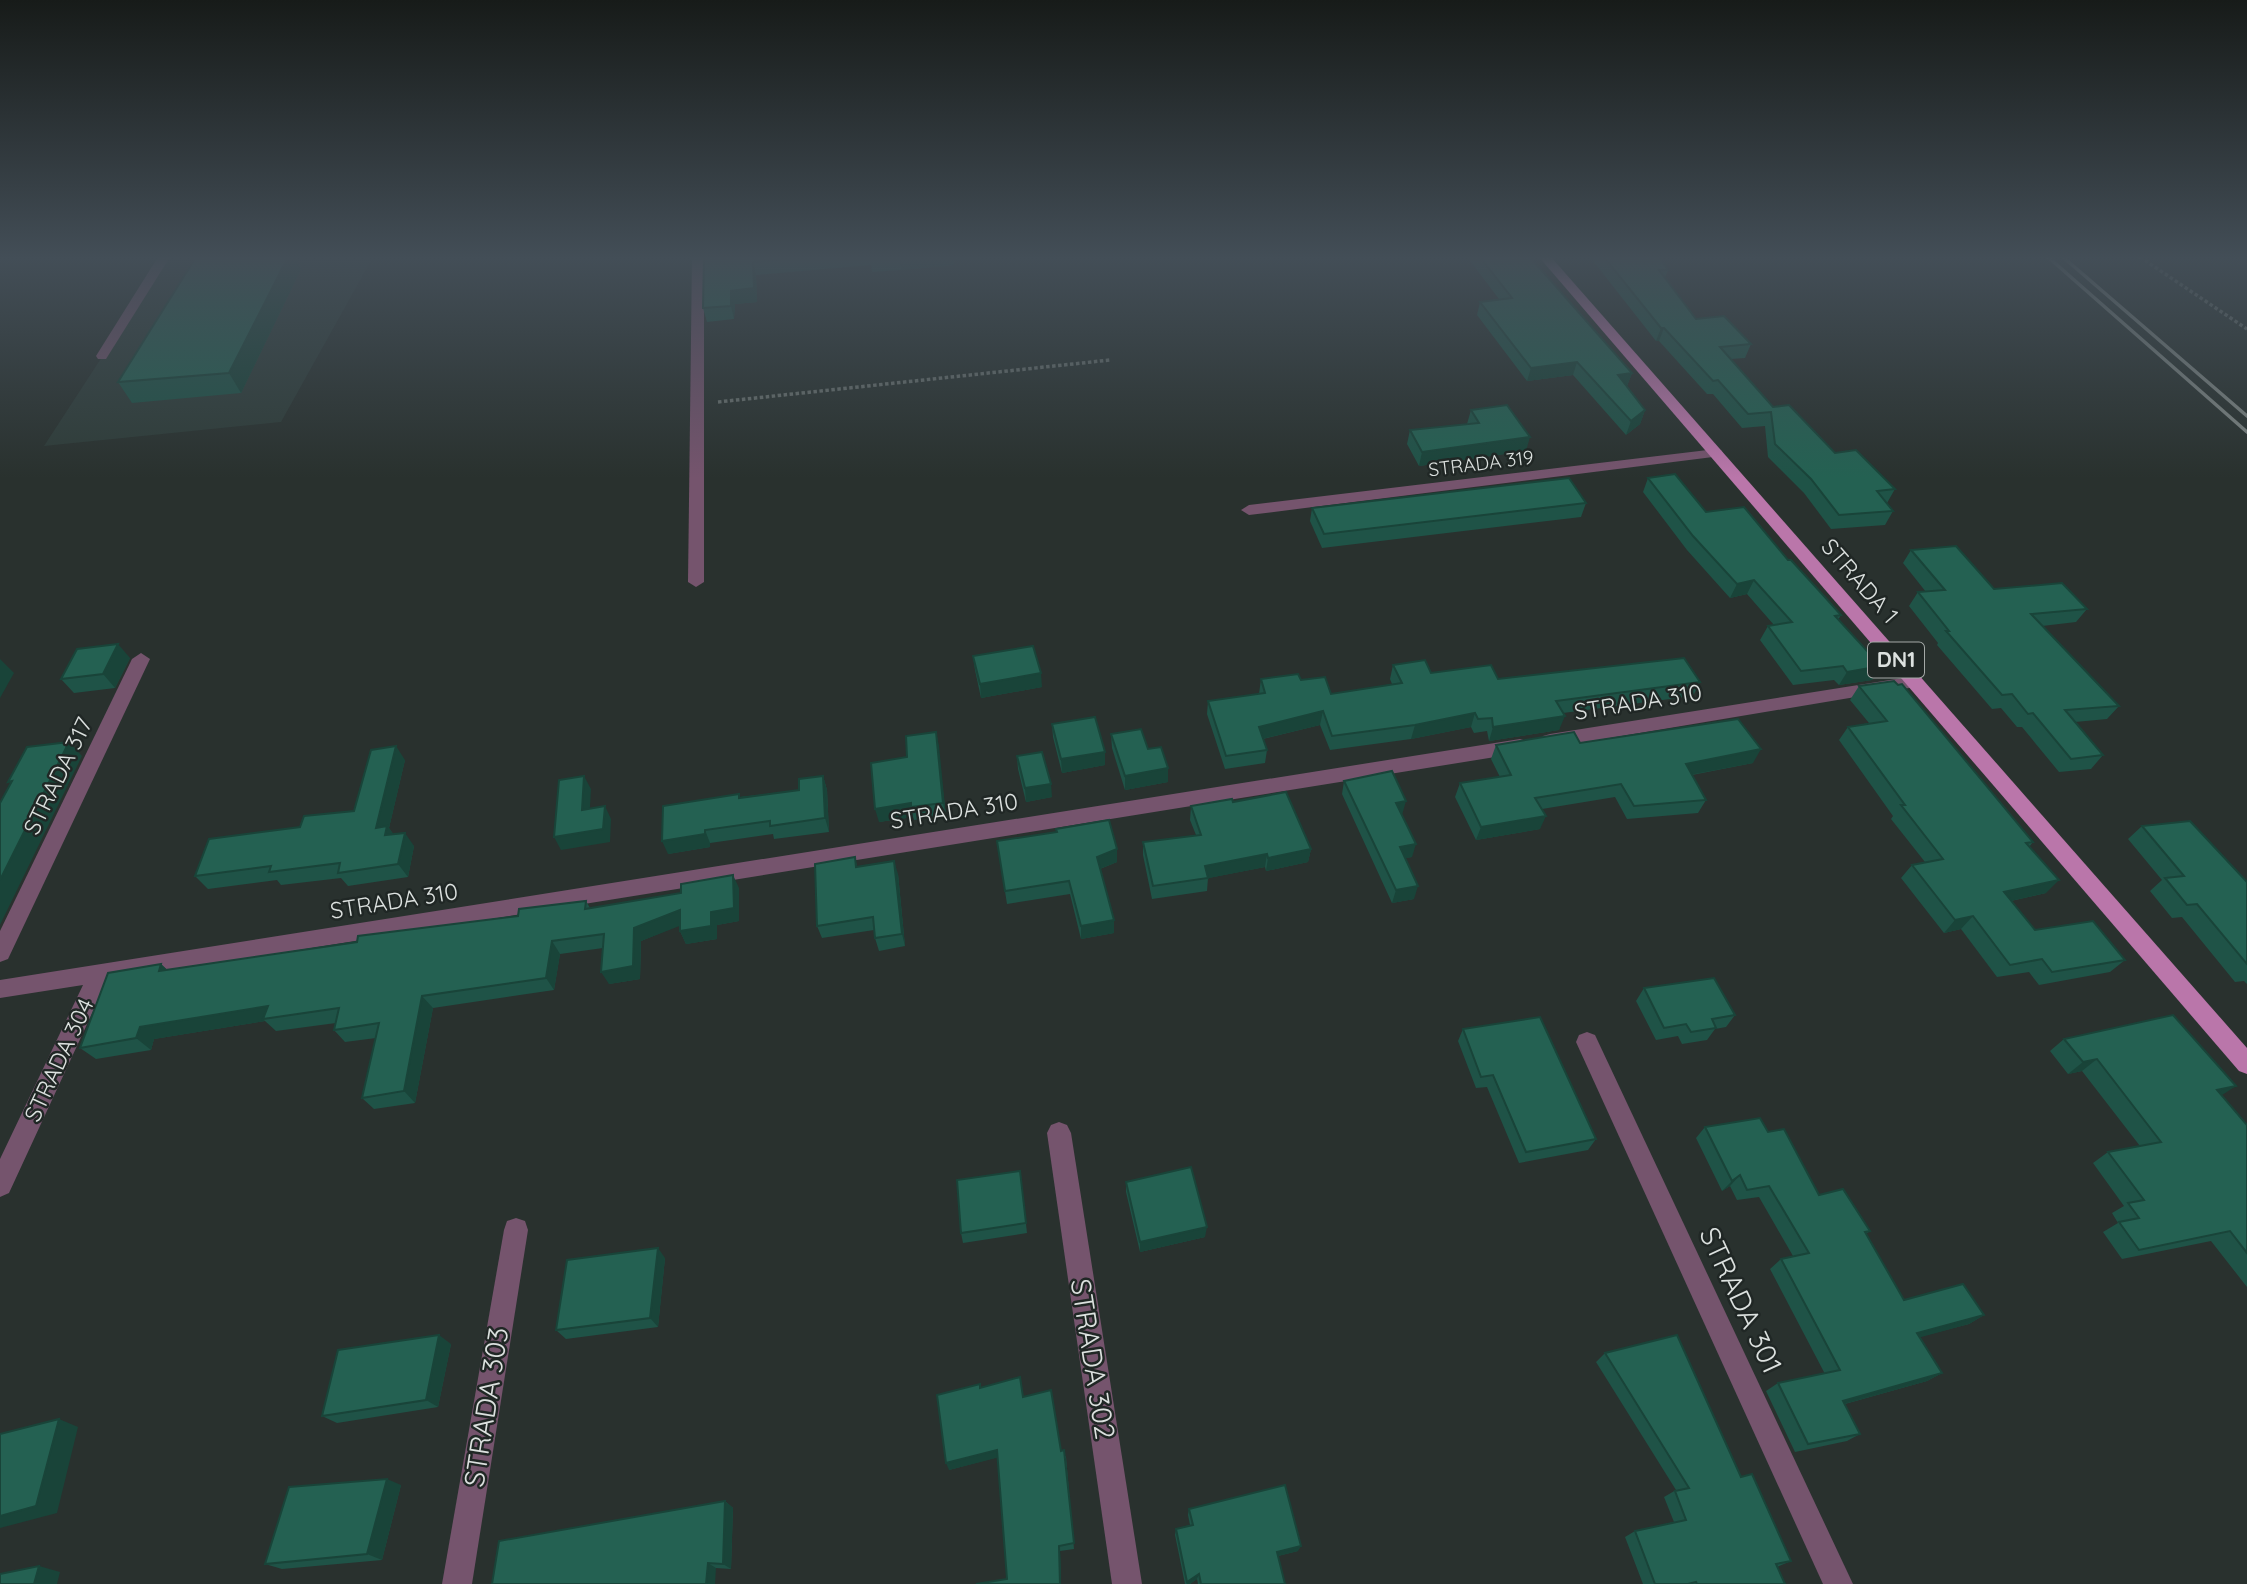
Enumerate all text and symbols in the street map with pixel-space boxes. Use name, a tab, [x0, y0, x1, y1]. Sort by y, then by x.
street label: STRADA 319	[1427, 445, 1535, 481]
street label: STRADA 1	[1816, 532, 1905, 629]
road number: DN1	[1868, 642, 1924, 678]
street label: STRADA 310	[1572, 677, 1704, 726]
street label: STRADA 317	[17, 712, 99, 839]
street label: STRADA 310	[888, 786, 1020, 835]
street label: STRADA 310	[328, 876, 460, 925]
street label: STRADA 304	[17, 994, 100, 1126]
street label: STRADA 301	[1692, 1221, 1790, 1378]
street label: STRADA 302	[1064, 1276, 1123, 1442]
street label: STRADA 303	[456, 1325, 515, 1489]

